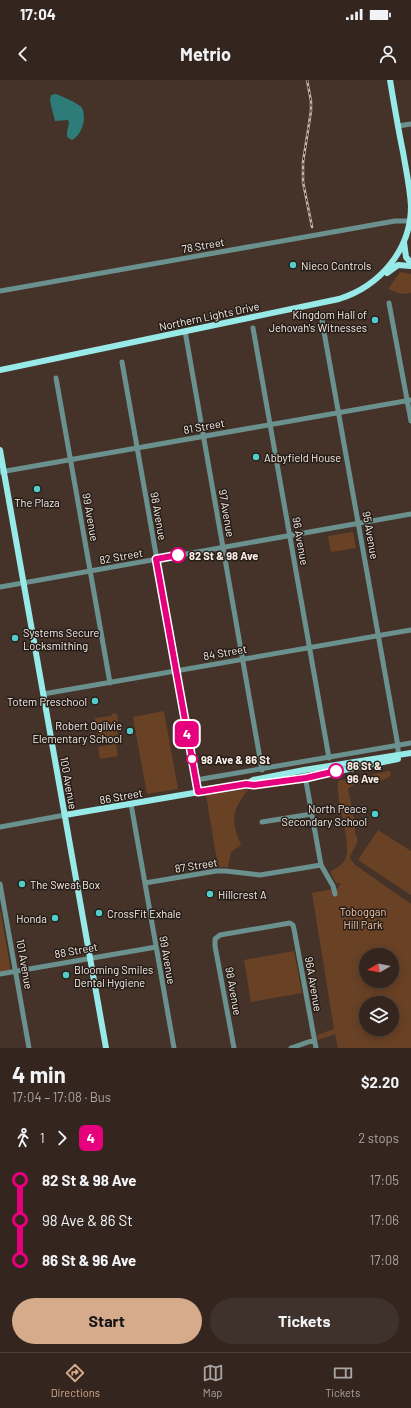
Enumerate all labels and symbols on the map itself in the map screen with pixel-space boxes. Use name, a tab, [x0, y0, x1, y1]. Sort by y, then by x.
street label: 78 Street	[181, 235, 225, 255]
place label: Nieco Controls	[301, 259, 371, 272]
marker: Nieco Controls	[288, 260, 298, 270]
street label: Northern Lights Drive	[158, 299, 261, 333]
place label: Kingdom Hall of Jehovah's Witnesses	[269, 308, 367, 334]
marker: Kingdom Hall of Jehovah's Witnesses	[370, 315, 380, 325]
street label: 81 Street	[182, 416, 226, 436]
place label: Abbyfield House	[264, 451, 341, 464]
marker: Abbyfield House	[251, 452, 261, 462]
marker: The Plaza	[32, 484, 42, 494]
street label: 97 Avenue	[216, 488, 238, 538]
street label: 98 Avenue	[148, 491, 170, 541]
street label: 99 Avenue	[80, 492, 102, 542]
place label: The Plaza	[14, 496, 60, 509]
street label: 95 Avenue	[360, 510, 382, 560]
street label: 96 Avenue	[290, 516, 312, 566]
street label: 82 Street	[98, 546, 144, 566]
marker: 82 St & 98 Ave	[170, 547, 186, 563]
place label: 82 St & 98 Ave	[189, 549, 258, 562]
place label: Systems Secure Locksmithing	[23, 626, 100, 652]
marker: Systems Secure Locksmithing	[10, 633, 20, 643]
street label: 84 Street	[202, 642, 248, 662]
place label: Totem Preschool	[7, 695, 87, 708]
marker: Totem Preschool	[90, 696, 100, 706]
place label: Robert Ogilvie Elementary School	[32, 719, 122, 745]
line badge: 4	[174, 721, 200, 747]
marker: Robert Ogilvie Elementary School	[125, 726, 135, 736]
marker: 98 Ave & 86 St	[186, 753, 198, 765]
place label: 98 Ave & 86 St	[201, 753, 270, 766]
street label: 100 Avenue	[58, 756, 80, 811]
place label: 86 St & 96 Ave	[347, 759, 382, 785]
marker: 86 St & 96 Ave	[328, 763, 344, 779]
street label: 86 Street	[98, 786, 144, 806]
place label: North Peace Secondary School	[281, 802, 367, 828]
marker: North Peace Secondary School	[370, 809, 380, 819]
street label: 87 Street	[174, 855, 218, 875]
place label: The Sweat Box	[30, 878, 100, 891]
marker: The Sweat Box	[17, 879, 27, 889]
place label: Hillcrest A	[218, 888, 267, 901]
marker: Hillcrest A	[205, 889, 215, 899]
park label: Toboggan Hill Park	[340, 905, 386, 931]
place label: CrossFit Exhale	[107, 907, 181, 920]
marker: CrossFit Exhale	[94, 908, 104, 918]
place label: Honda	[16, 912, 47, 925]
marker: Honda	[50, 913, 60, 923]
street label: 99 Avenue	[157, 935, 179, 985]
street label: 101 Avenue	[14, 938, 36, 990]
street label: 88 Street	[53, 940, 99, 960]
north arrow	[359, 948, 399, 988]
street label: 96A Avenue	[303, 956, 325, 1012]
place label: Blooming Smiles Dental Hygiene	[74, 963, 153, 989]
street label: 98 Avenue	[223, 966, 245, 1016]
marker: Blooming Smiles Dental Hygiene	[61, 970, 71, 980]

